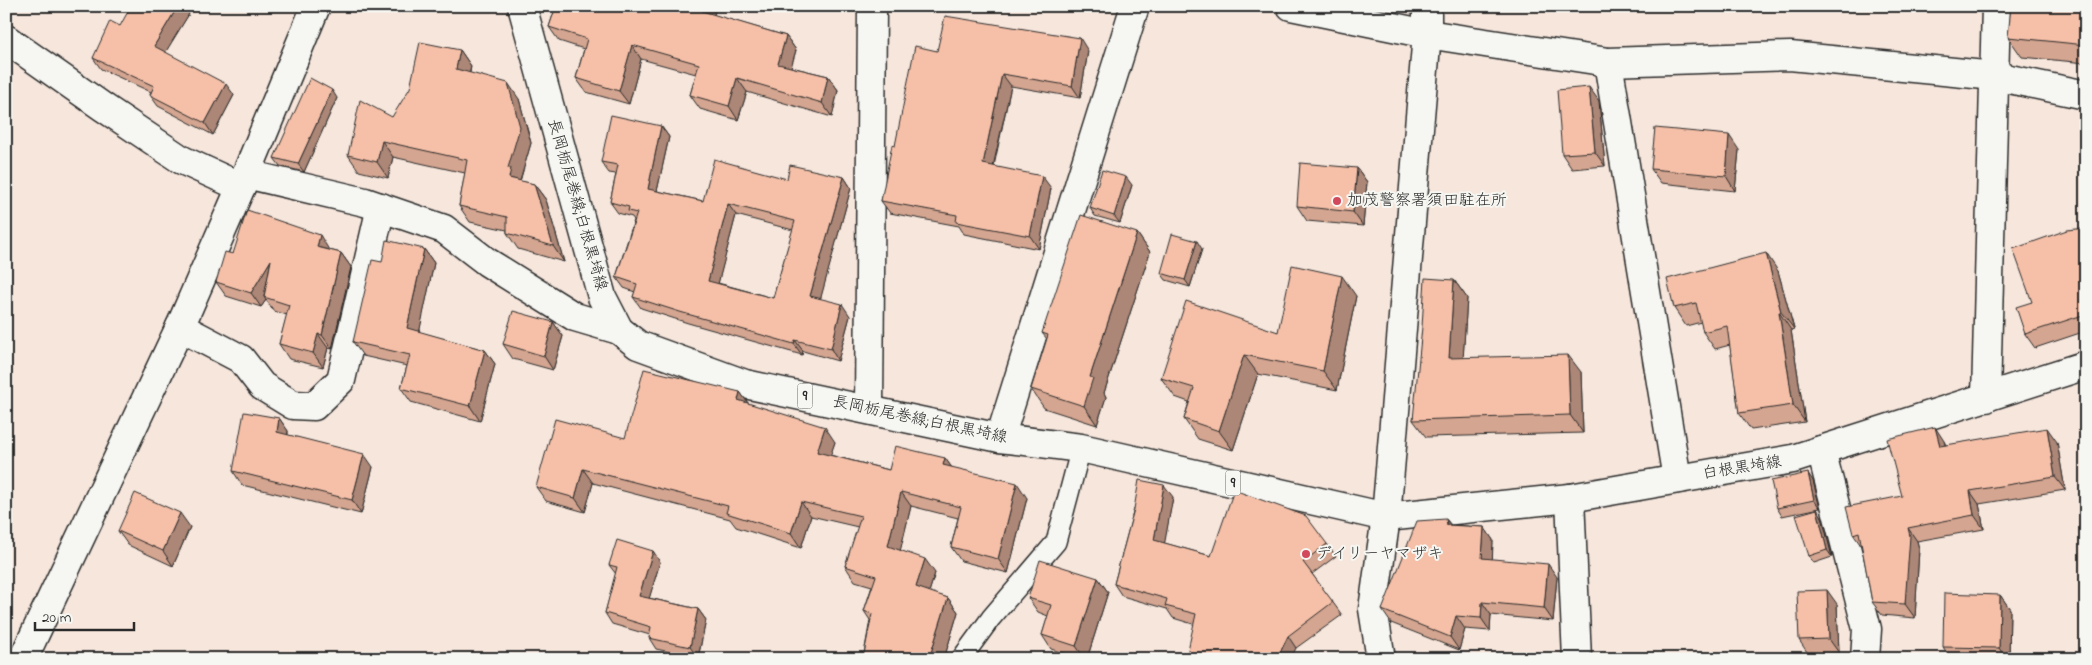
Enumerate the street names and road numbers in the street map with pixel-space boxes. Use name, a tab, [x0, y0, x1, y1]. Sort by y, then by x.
street label: 長岡栃尾巻線;白根黒埼線	[541, 116, 613, 294]
road number: 9	[798, 384, 812, 408]
street label: 長岡栃尾巻線;白根黒埼線	[830, 390, 1010, 450]
street label: 白根黒埼線	[1701, 450, 1783, 486]
road number: 9	[1226, 470, 1240, 496]

